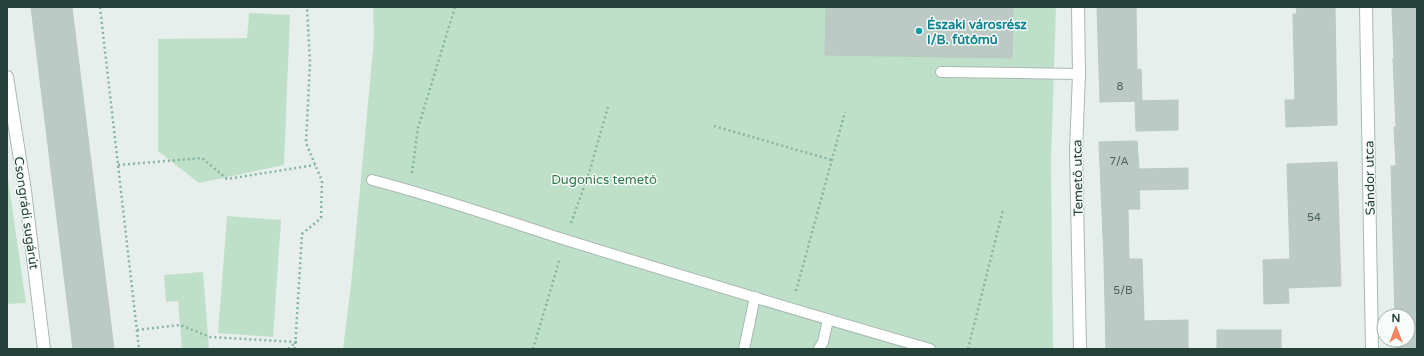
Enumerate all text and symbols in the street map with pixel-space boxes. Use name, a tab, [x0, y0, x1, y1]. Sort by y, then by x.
place label: Északi városrész I/B. fűtőmű	[927, 16, 1027, 48]
marker: Északi városrész I/B. fűtőmű	[914, 26, 924, 36]
house number: 8	[1117, 80, 1124, 93]
street label: Temető utca	[1069, 139, 1087, 217]
street label: Sándor utca	[1361, 140, 1379, 215]
house number: 7/A	[1109, 155, 1129, 168]
street label: Csongrádi sugárút	[10, 156, 42, 271]
park label: Dugonics temető	[551, 172, 657, 188]
house number: 54	[1307, 211, 1321, 224]
house number: 5/B	[1113, 284, 1133, 297]
north arrow	[1376, 308, 1416, 348]
text: N	[1392, 312, 1400, 325]

